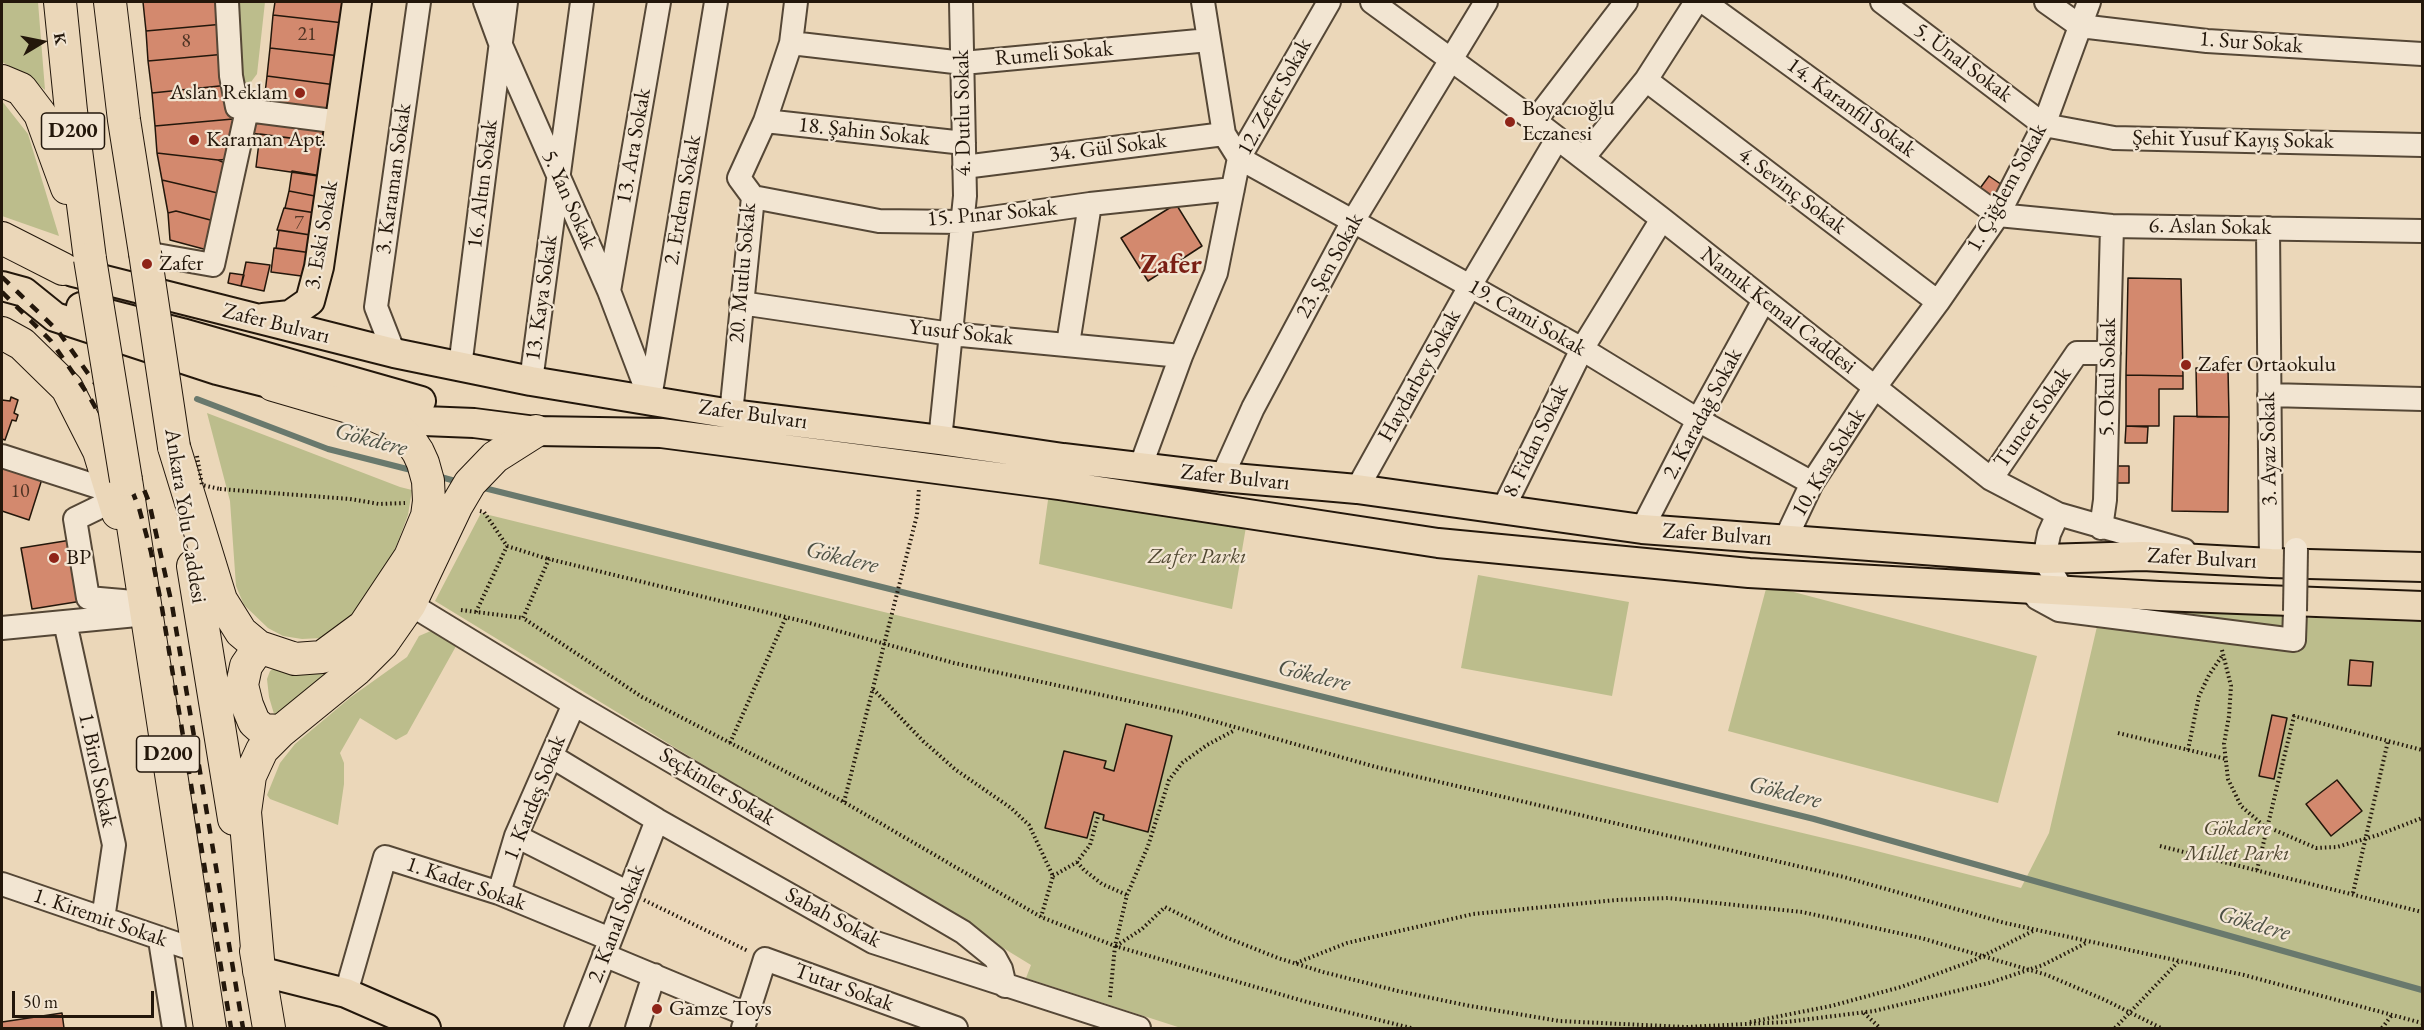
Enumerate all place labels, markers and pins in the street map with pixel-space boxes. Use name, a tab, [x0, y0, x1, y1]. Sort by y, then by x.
place label: Aslan Reklam	[170, 80, 288, 106]
marker: Aslan Reklam	[293, 86, 307, 100]
place label: Boyacıoğlu Eczanesi	[1522, 96, 1615, 148]
marker: Boyacıoğlu Eczanesi	[1503, 115, 1517, 129]
place label: Karaman Apt.	[206, 127, 326, 153]
marker: Karaman Apt.	[187, 133, 201, 147]
place label: Zafer	[159, 251, 203, 277]
marker: Zafer	[140, 257, 154, 271]
place label: Zafer Ortaokulu	[2198, 352, 2336, 378]
marker: Zafer Ortaokulu	[2179, 358, 2193, 372]
place label: BP	[66, 545, 91, 571]
marker: BP	[47, 551, 61, 565]
place label: Gamze Toys	[669, 996, 772, 1022]
marker: Gamze Toys	[650, 1002, 664, 1016]

